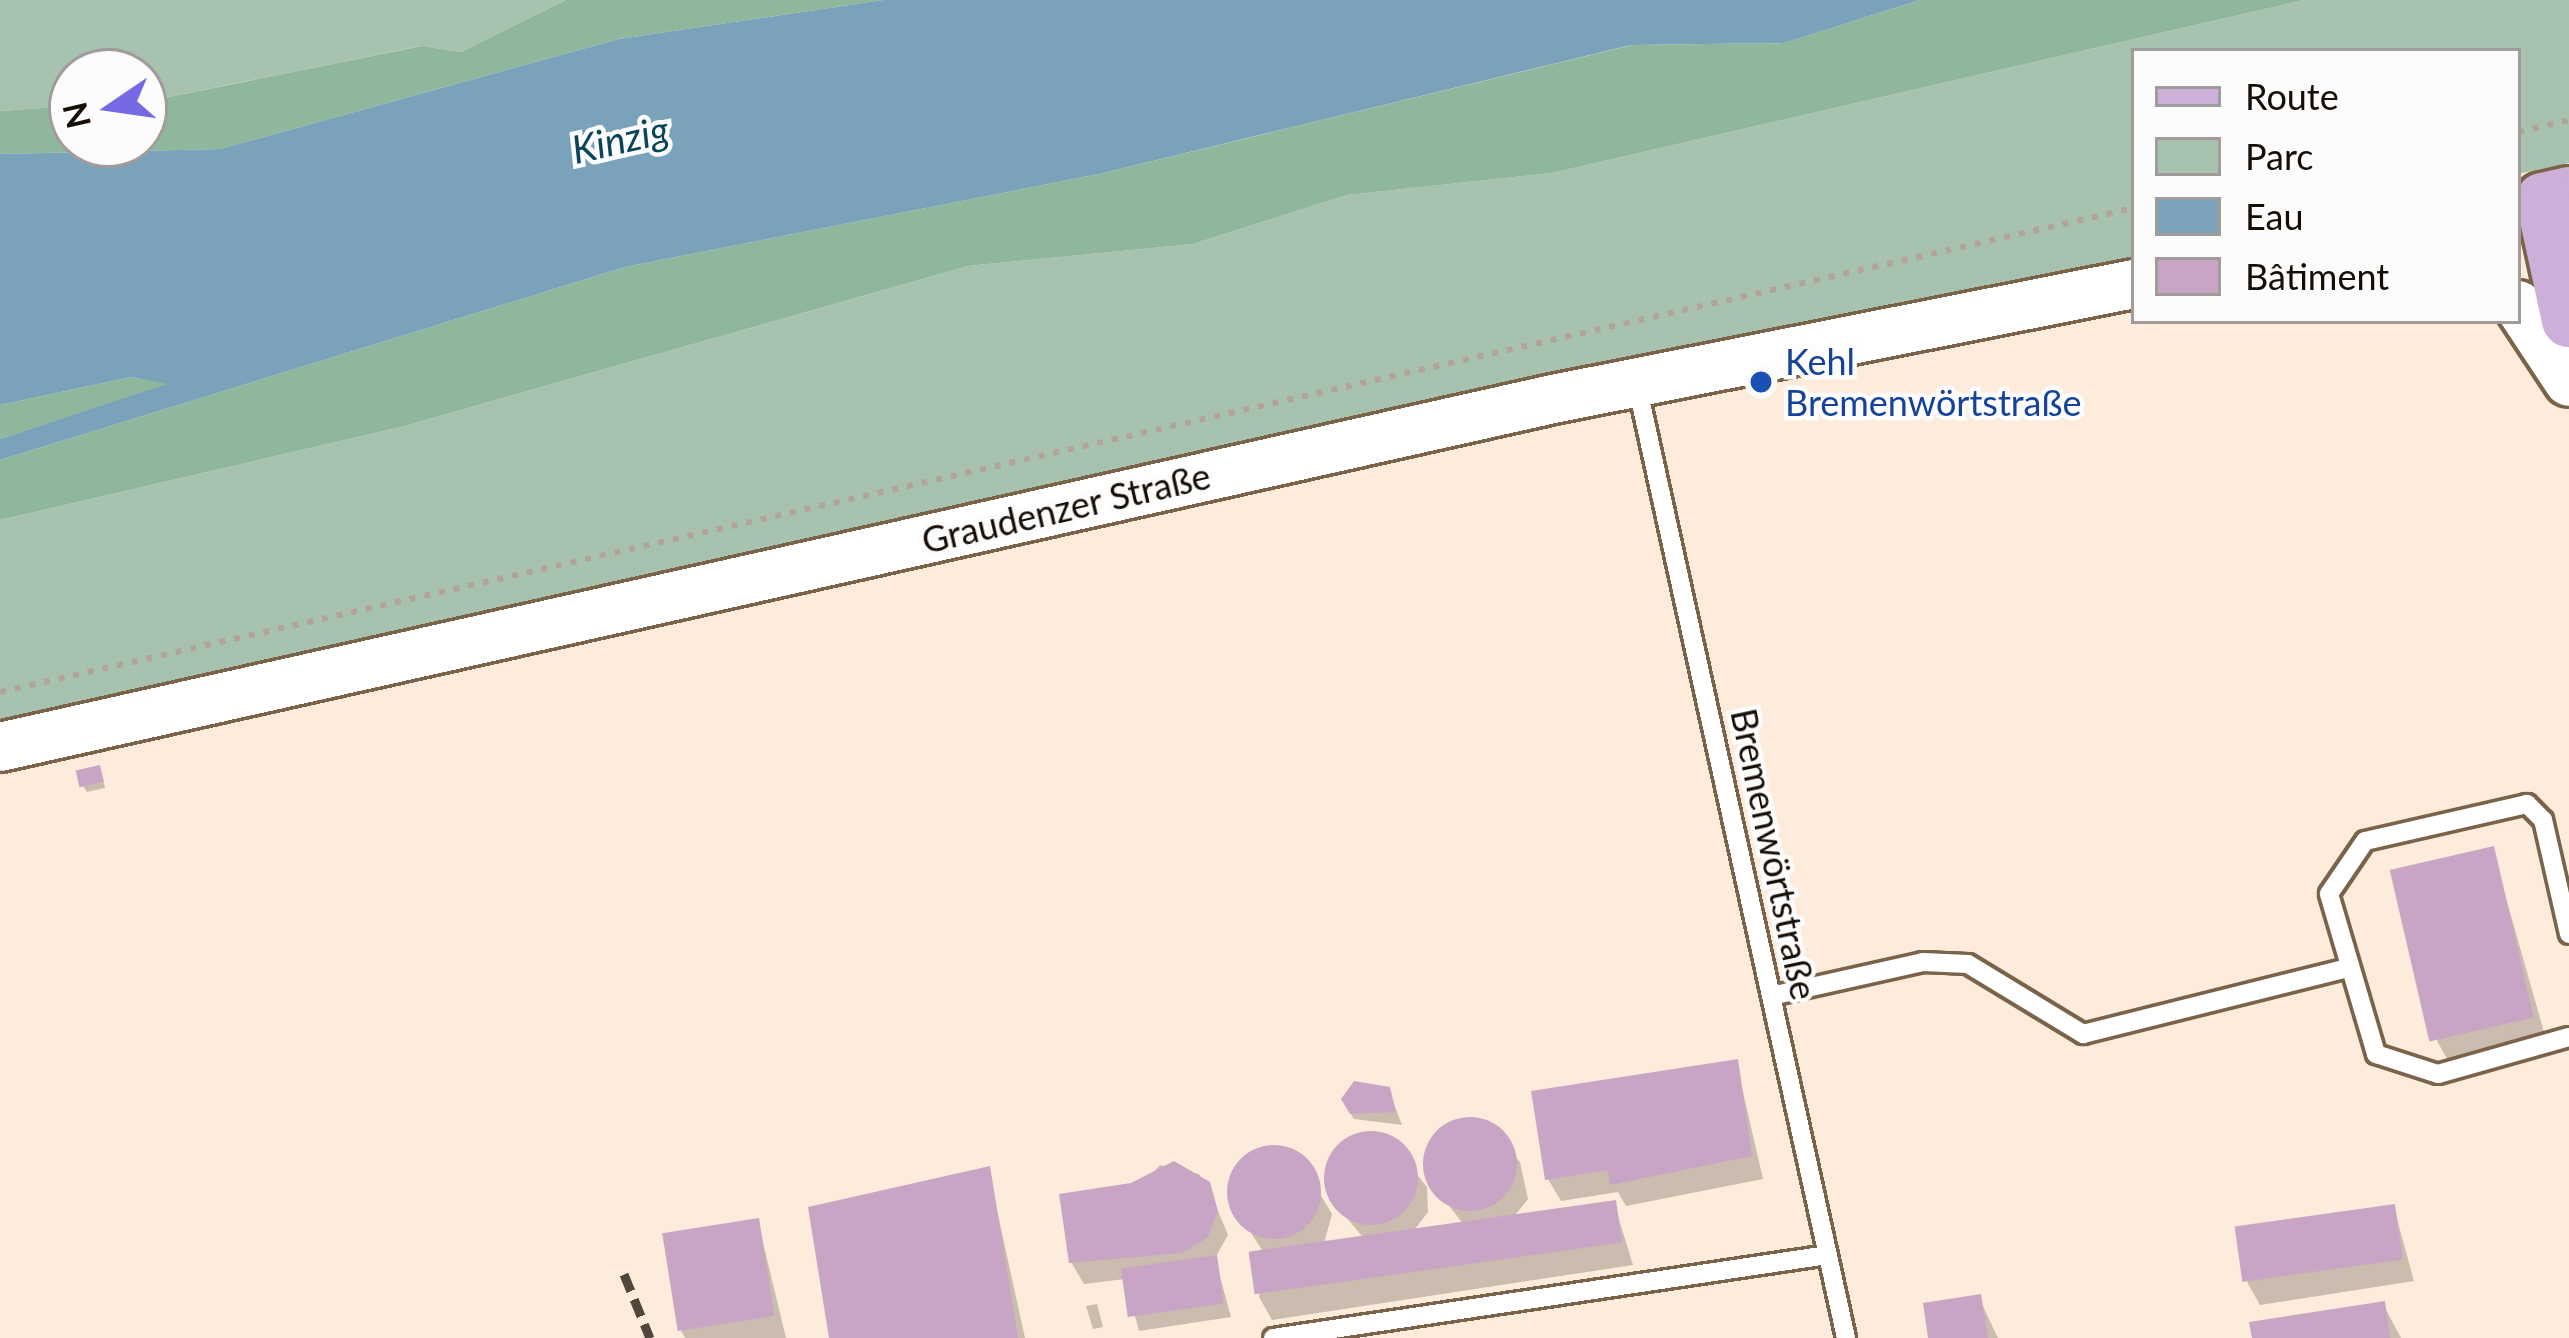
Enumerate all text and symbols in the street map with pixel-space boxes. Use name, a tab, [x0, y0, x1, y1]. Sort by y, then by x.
north arrow	[48, 48, 168, 168]
legend	[2131, 48, 2521, 324]
text: Route	[2245, 74, 2339, 118]
text: N	[53, 99, 98, 132]
water label: Kinzig	[567, 105, 673, 173]
text: Parc	[2245, 134, 2314, 178]
text: Eau	[2245, 194, 2304, 238]
text: Bâtiment	[2245, 254, 2389, 298]
place label: Kehl Bremenwörtstraße	[1785, 339, 2081, 424]
marker: Kehl Bremenwörtstraße	[1748, 369, 1774, 395]
street label: Graudenzer Straße	[917, 454, 1215, 562]
street label: Bremenwörtstraße	[1722, 705, 1826, 1003]

